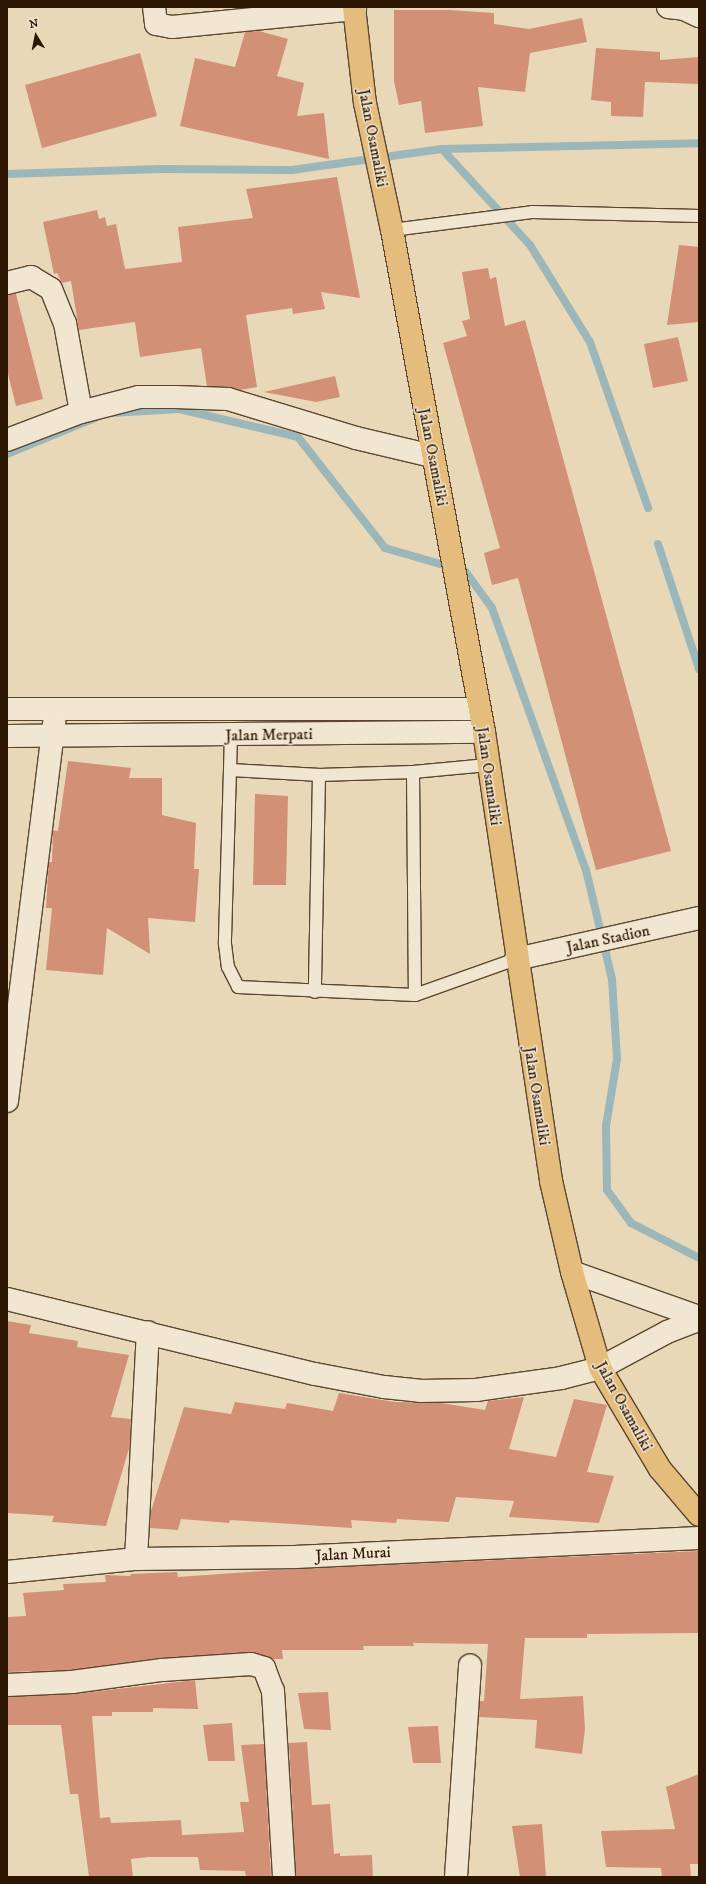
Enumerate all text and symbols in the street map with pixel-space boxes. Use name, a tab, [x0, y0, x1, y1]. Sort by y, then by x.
north arrow	[16, 16, 56, 56]
text: N	[28, 17, 40, 32]
street label: Jalan Osamaliki	[354, 87, 392, 189]
street label: Jalan Osamaliki	[414, 406, 452, 508]
street label: Jalan Merpati	[225, 725, 313, 745]
street label: Jalan Osamaliki	[473, 725, 505, 827]
street label: Jalan Stadion	[565, 921, 651, 957]
street label: Jalan Osamaliki	[520, 1045, 554, 1147]
street label: Jalan Osamaliki	[591, 1358, 657, 1454]
street label: Jalan Murai	[315, 1542, 391, 1566]

